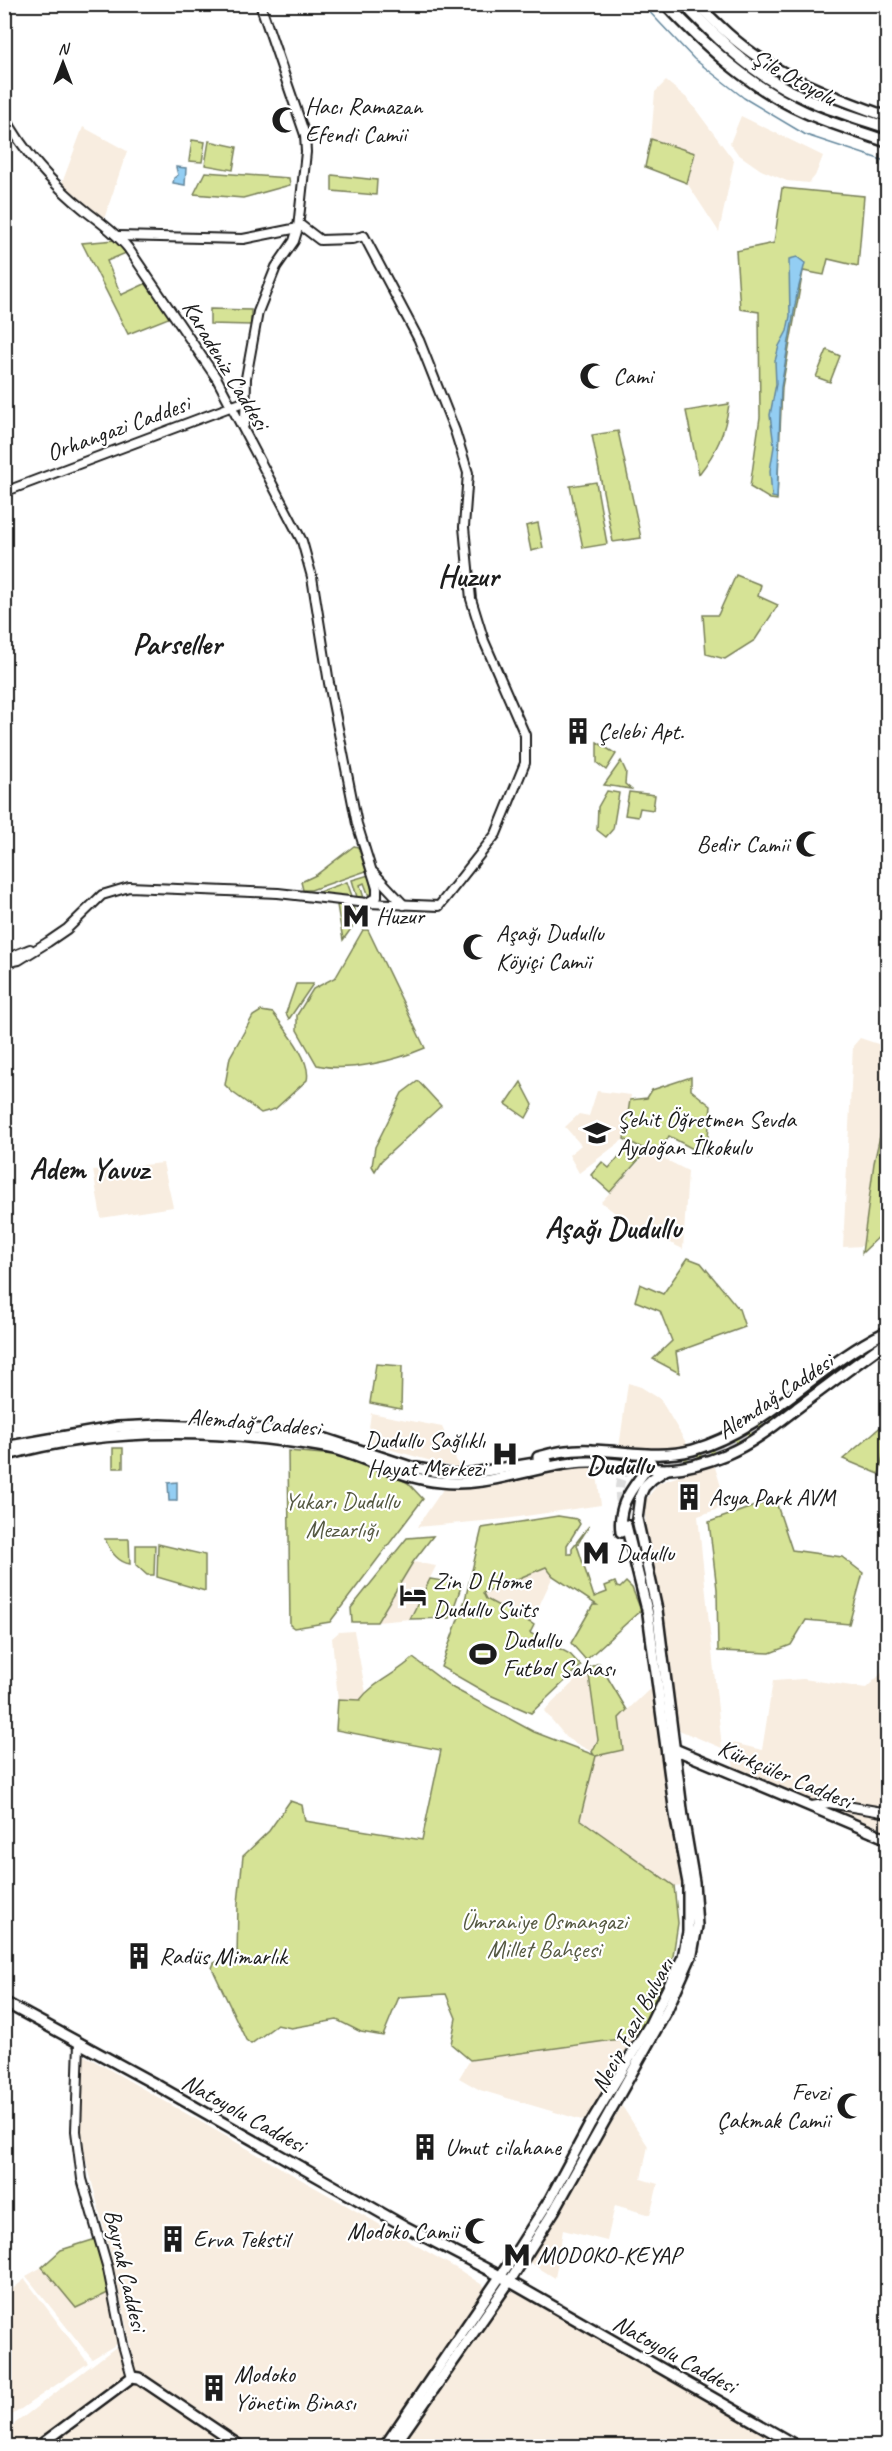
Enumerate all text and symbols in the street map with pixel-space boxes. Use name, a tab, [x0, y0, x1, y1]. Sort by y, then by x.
north arrow	[33, 33, 93, 93]
text: N	[58, 39, 71, 59]
street label: Şile Otoyolu	[747, 42, 843, 113]
place label: Hacı Ramazan Efendi Camii	[305, 91, 423, 149]
mosque icon: Hacı Ramazan Efendi Camii	[270, 105, 300, 135]
street label: Karadeniz Caddesi	[176, 295, 278, 437]
mosque icon: Cami	[578, 361, 608, 391]
place label: Cami	[613, 361, 655, 391]
street label: Orhangazi Caddesi	[42, 387, 197, 468]
district label: Huzur	[438, 557, 501, 595]
district label: Parseller	[132, 625, 225, 663]
building icon: Çelebi Apt.	[563, 716, 593, 746]
place label: Çelebi Apt.	[598, 716, 684, 746]
place label: Bedir Camii	[697, 829, 791, 859]
mosque icon: Bedir Camii	[794, 829, 824, 859]
metro station icon: Huzur	[341, 901, 371, 931]
place label: Huzur	[376, 901, 427, 931]
place label: Aşağı Dudullu Köyiçi Camii	[496, 918, 606, 976]
mosque icon: Aşağı Dudullu Köyiçi Camii	[461, 932, 491, 962]
place label: Şehit Öğretmen Sevda Aydoğan İlkokulu	[617, 1104, 797, 1162]
school or university icon: Şehit Öğretmen Sevda Aydoğan İlkokulu	[582, 1118, 612, 1148]
district label: Adem Yavuz	[30, 1150, 152, 1188]
district label: Aşağı Dudullu	[545, 1209, 684, 1247]
street label: Alemdağ Caddesi	[711, 1344, 841, 1446]
street label: Alemdağ Caddesi	[186, 1401, 325, 1443]
place label: Dudullu Sağlıklı Hayat Merkezi	[365, 1425, 488, 1483]
hospital icon: Dudullu Sağlıklı Hayat Merkezi	[490, 1439, 520, 1469]
district label: Dudullu	[587, 1448, 655, 1482]
building icon: Asya Park AVM	[674, 1482, 704, 1512]
place label: Asya Park AVM	[709, 1482, 837, 1512]
park label: Yukarı Dudullu Mezarlığı	[284, 1486, 402, 1544]
metro station icon: Dudullu	[581, 1538, 611, 1568]
place label: Dudullu	[616, 1538, 676, 1568]
place label: Zin D Home Dudullu Suits	[433, 1566, 539, 1624]
hotel icon: Zin D Home Dudullu Suits	[398, 1580, 428, 1610]
place label: Dudullu Futbol Sahası	[503, 1625, 617, 1683]
sports icon: Dudullu Futbol Sahası	[468, 1639, 498, 1669]
street label: Kürkçüler Caddesi	[714, 1732, 859, 1817]
park label: Ümraniye Osmangazi Millet Bahçesi	[461, 1906, 631, 1964]
building icon: Radüs Mimarlık	[124, 1941, 154, 1971]
place label: Radüs Mimarlık	[159, 1941, 289, 1971]
street label: Necip Fazıl Bulvarı	[584, 1951, 681, 2098]
street label: Natoyolu Caddesi	[177, 2067, 313, 2161]
place label: Fevzi Çakmak Camii	[717, 2077, 833, 2135]
mosque icon: Fevzi Çakmak Camii	[835, 2091, 865, 2121]
building icon: Umut cilahane	[410, 2132, 440, 2162]
place label: Umut cilahane	[445, 2132, 563, 2162]
street label: Bayrak Caddesi	[97, 2206, 155, 2336]
place label: Modoko Camii	[347, 2216, 462, 2246]
mosque icon: Modoko Camii	[463, 2216, 493, 2246]
building icon: Erva Tekstil	[158, 2224, 188, 2254]
place label: Erva Tekstil	[193, 2224, 293, 2254]
metro station icon: MODOKO-KEYAP	[502, 2240, 532, 2270]
place label: MODOKO-KEYAP	[537, 2240, 685, 2270]
street label: Natoyolu Caddesi	[608, 2308, 744, 2402]
place label: Modoko Yönetim Binası	[234, 2359, 357, 2417]
building icon: Modoko Yönetim Binası	[199, 2373, 229, 2403]

